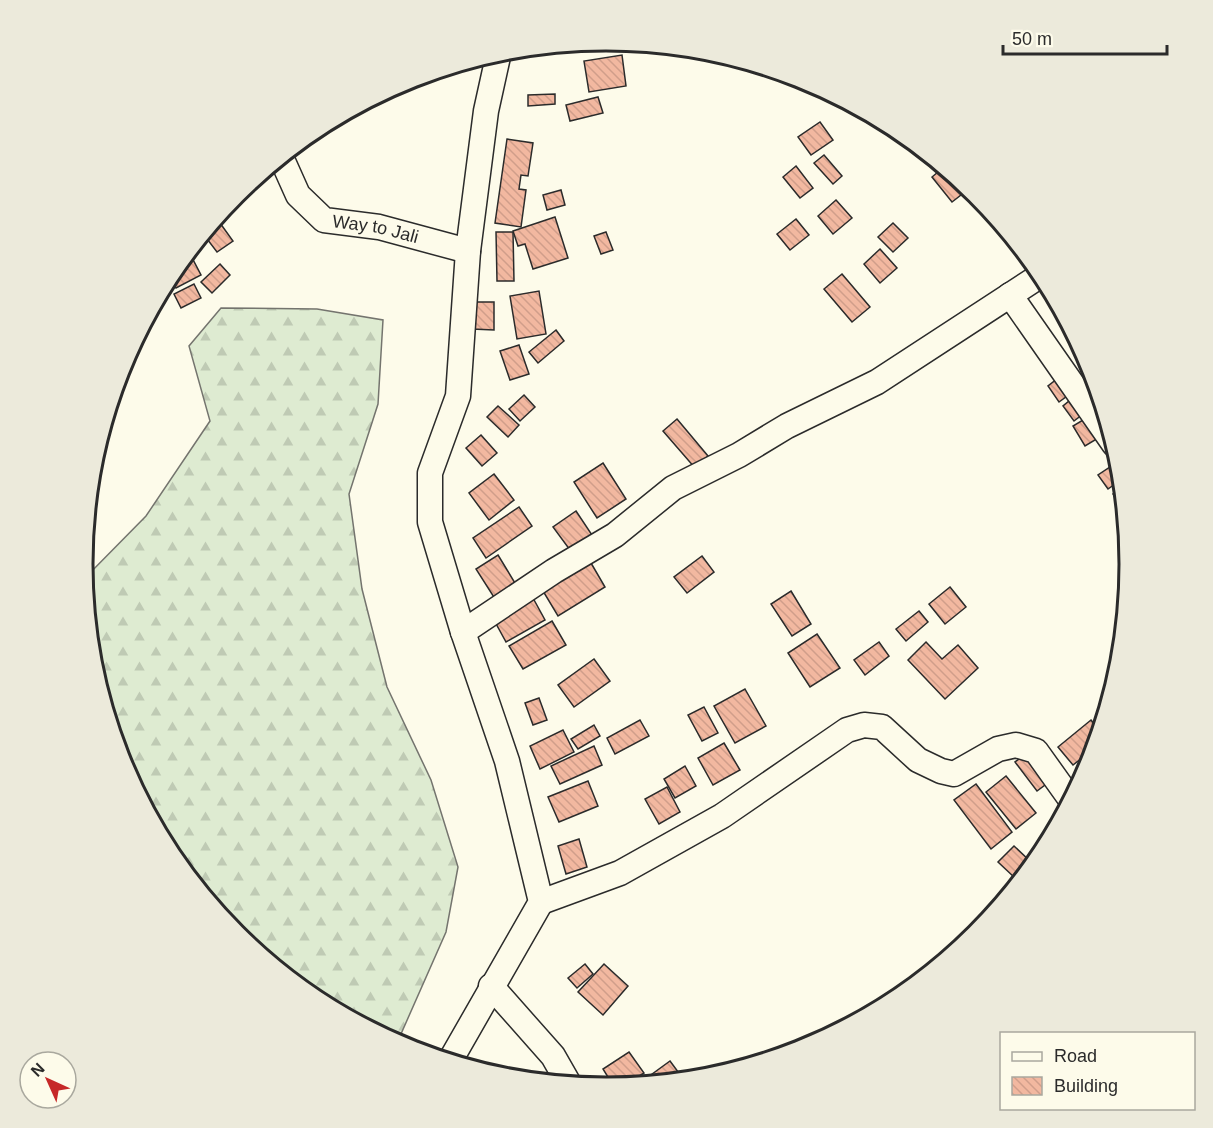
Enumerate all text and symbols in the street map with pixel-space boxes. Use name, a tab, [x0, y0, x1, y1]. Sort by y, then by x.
scale bar	[1003, 18, 1166, 56]
text: 50 m	[1012, 29, 1052, 49]
street label: Way to Jali	[331, 211, 421, 247]
legend	[1000, 1032, 1195, 1110]
text: Road	[1054, 1046, 1097, 1066]
north arrow	[18, 1050, 78, 1110]
text: N	[28, 1060, 48, 1080]
text: Building	[1054, 1076, 1118, 1096]

